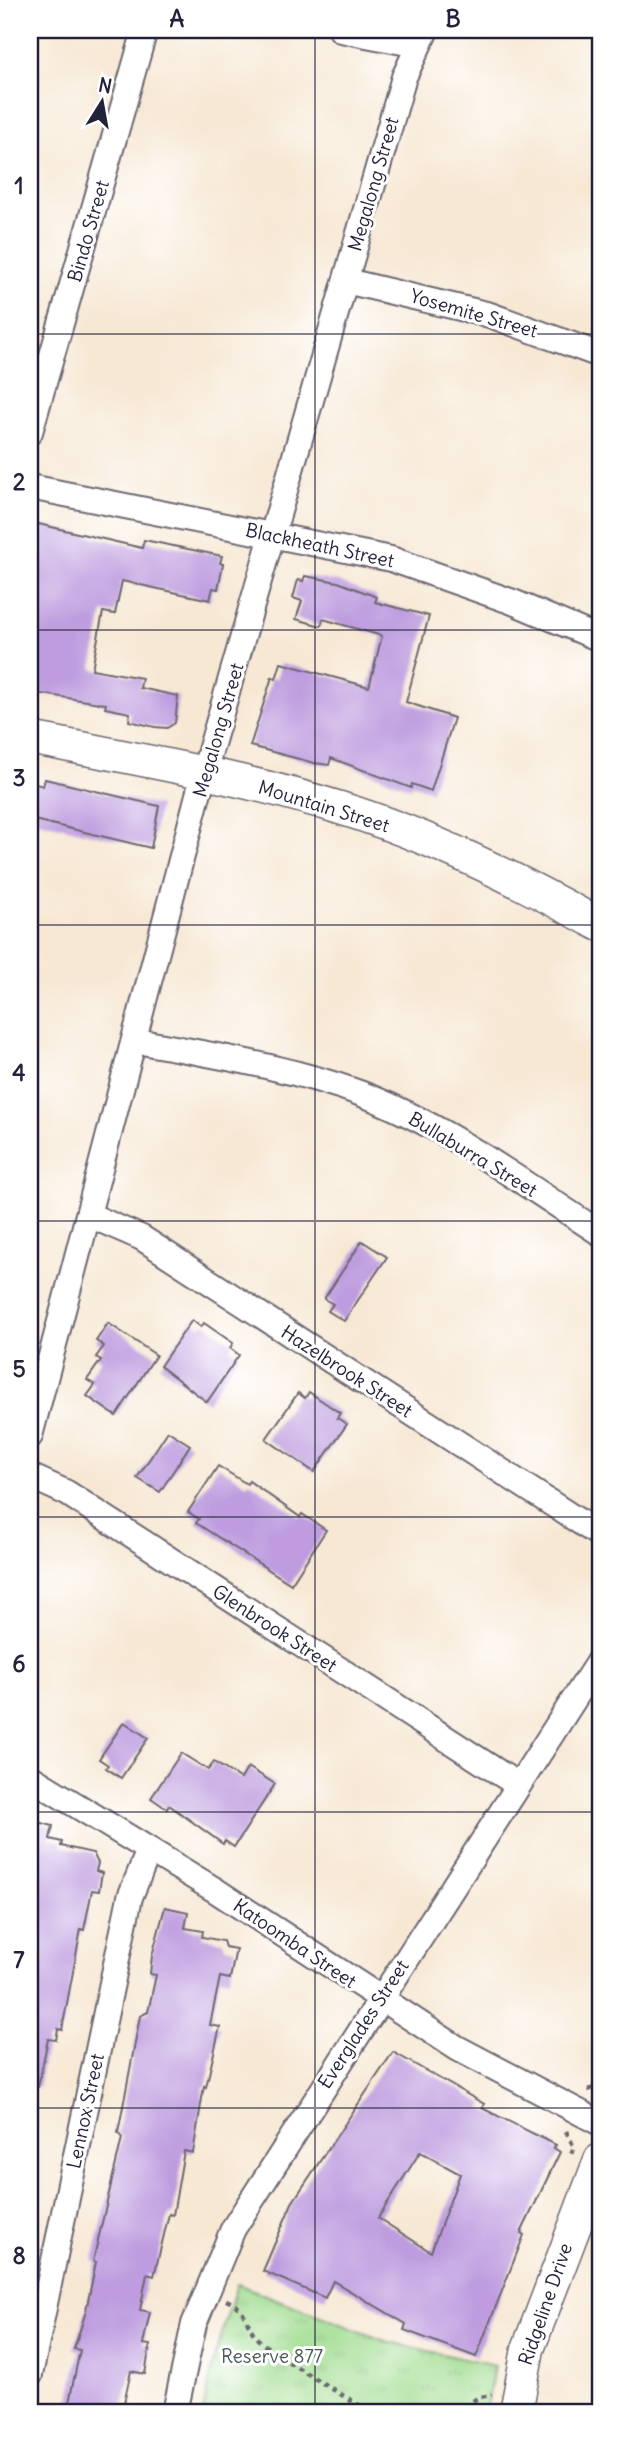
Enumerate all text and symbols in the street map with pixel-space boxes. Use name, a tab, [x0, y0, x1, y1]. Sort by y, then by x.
text: A	[170, 4, 185, 33]
text: B	[445, 4, 461, 33]
north arrow	[66, 66, 136, 136]
text: N	[97, 72, 114, 98]
street label: Megalong Street	[342, 114, 404, 254]
text: 1	[14, 171, 24, 200]
street label: Bindo Street	[62, 177, 114, 285]
street label: Yosemite Street	[408, 283, 540, 343]
text: 2	[13, 467, 26, 496]
street label: Blackheath Street	[243, 518, 397, 572]
street label: Megalong Street	[187, 660, 249, 800]
text: 3	[12, 763, 26, 792]
street label: Mountain Street	[256, 775, 392, 837]
text: 4	[12, 1058, 26, 1087]
street label: Bullaburra Street	[404, 1106, 542, 1202]
street label: Hazelbrook Street	[277, 1320, 417, 1422]
text: 5	[12, 1354, 26, 1383]
street label: Glenbrook Street	[208, 1579, 342, 1677]
text: 6	[12, 1649, 26, 1678]
street label: Katoomba Street	[229, 1893, 361, 1993]
text: 7	[13, 1945, 25, 1974]
street label: Everglades Street	[312, 1955, 414, 2093]
street label: Lennox Street	[61, 2051, 109, 2171]
street label: Ridgeline Drive	[513, 2240, 577, 2368]
text: 8	[12, 2241, 26, 2270]
park label: Reserve 877	[221, 2344, 323, 2368]

